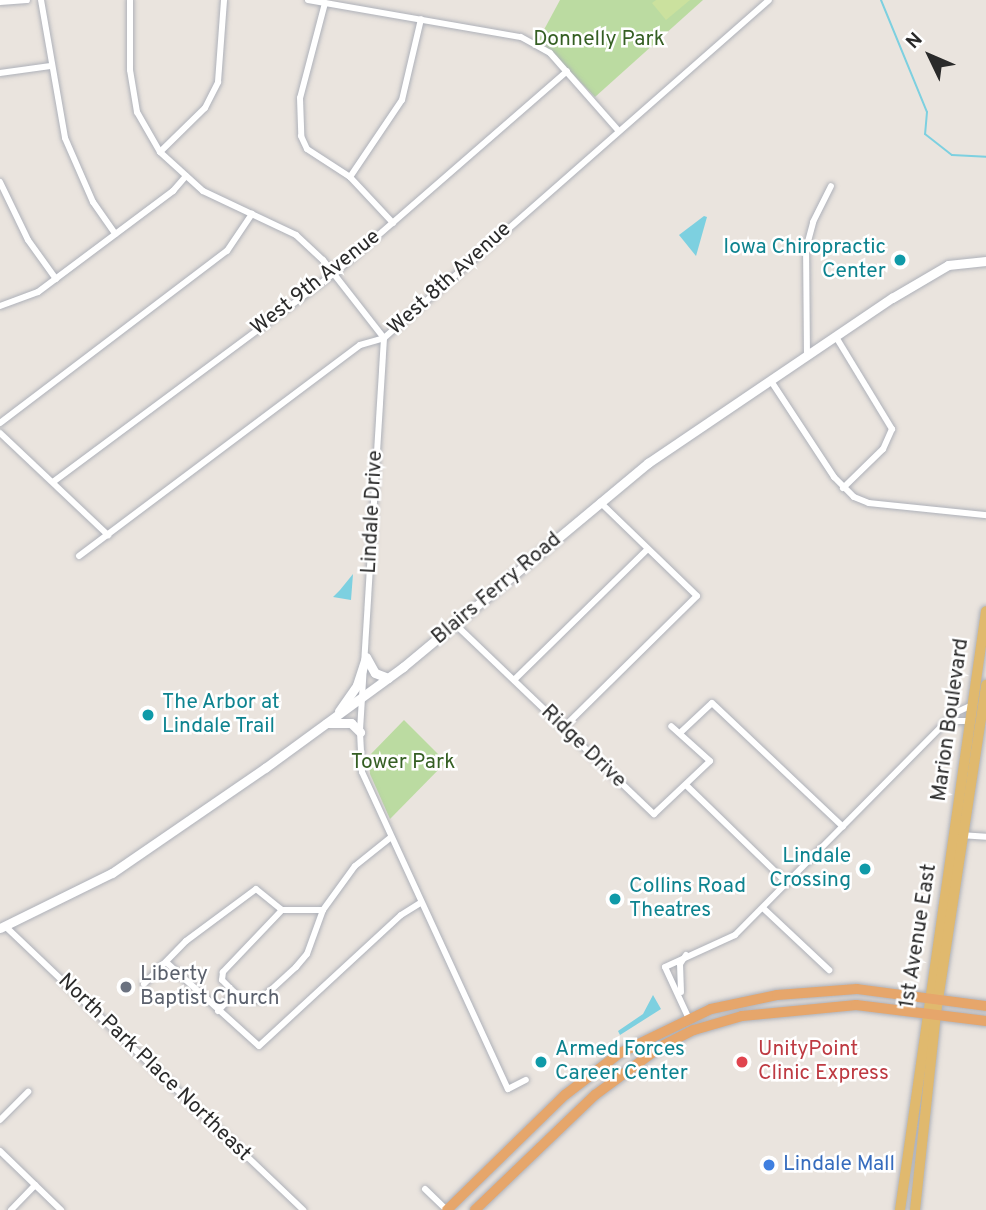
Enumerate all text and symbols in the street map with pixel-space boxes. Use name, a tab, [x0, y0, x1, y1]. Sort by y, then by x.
north arrow	[895, 21, 965, 91]
park label: Donnelly Park	[533, 27, 665, 53]
text: N	[902, 28, 928, 55]
street label: West 8th Avenue	[383, 217, 517, 341]
street label: West 9th Avenue	[246, 224, 386, 342]
place label: Iowa Chiropractic Center	[723, 235, 886, 285]
marker: Iowa Chiropractic Center	[892, 252, 908, 268]
street label: Lindale Drive	[357, 450, 389, 574]
street label: Blairs Ferry Road	[427, 528, 567, 650]
street label: Marion Boulevard	[927, 637, 975, 803]
place label: The Arbor at Lindale Trail	[162, 690, 280, 740]
street label: Ridge Drive	[535, 700, 631, 794]
marker: The Arbor at Lindale Trail	[140, 707, 156, 723]
park label: Tower Park	[351, 750, 455, 776]
place label: Lindale Crossing	[769, 844, 851, 894]
marker: Lindale Crossing	[857, 861, 873, 877]
street label: 1st Avenue East	[895, 862, 943, 1010]
place label: Collins Road Theatres	[629, 874, 746, 924]
marker: Collins Road Theatres	[607, 891, 623, 907]
place label: Liberty Baptist Church	[140, 962, 280, 1012]
street label: North Park Place Northeast	[52, 969, 256, 1167]
marker: Liberty Baptist Church	[118, 979, 134, 995]
place label: Armed Forces Career Center	[555, 1037, 688, 1087]
place label: UnityPoint Clinic Express	[758, 1037, 889, 1087]
marker: UnityPoint Clinic Express	[732, 1052, 752, 1072]
marker: Armed Forces Career Center	[533, 1054, 549, 1070]
place label: Lindale Mall	[783, 1152, 895, 1178]
marker: Lindale Mall	[761, 1157, 777, 1173]

